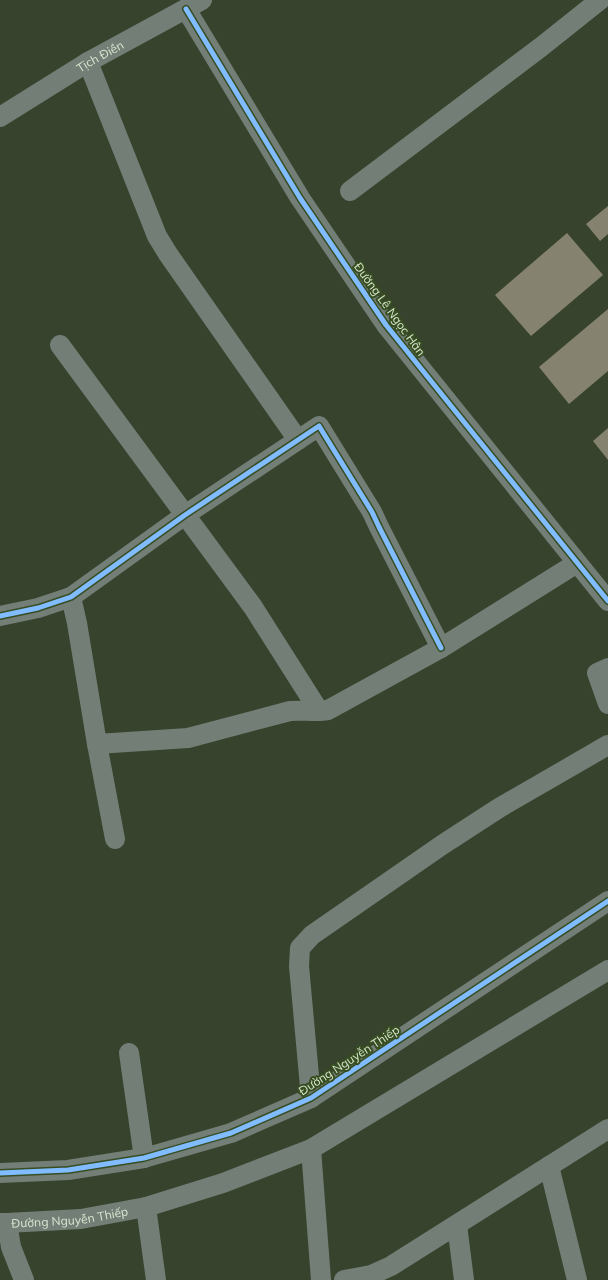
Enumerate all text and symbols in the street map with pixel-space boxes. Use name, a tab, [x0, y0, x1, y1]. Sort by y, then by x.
street label: Tịch Điền	[73, 37, 126, 75]
street label: Đường Lê Ngọc Hân	[351, 259, 429, 359]
street label: Đường Nguyễn Thiếp	[296, 1022, 402, 1098]
street label: Đường Nguyễn Thiếp	[11, 1203, 129, 1230]

